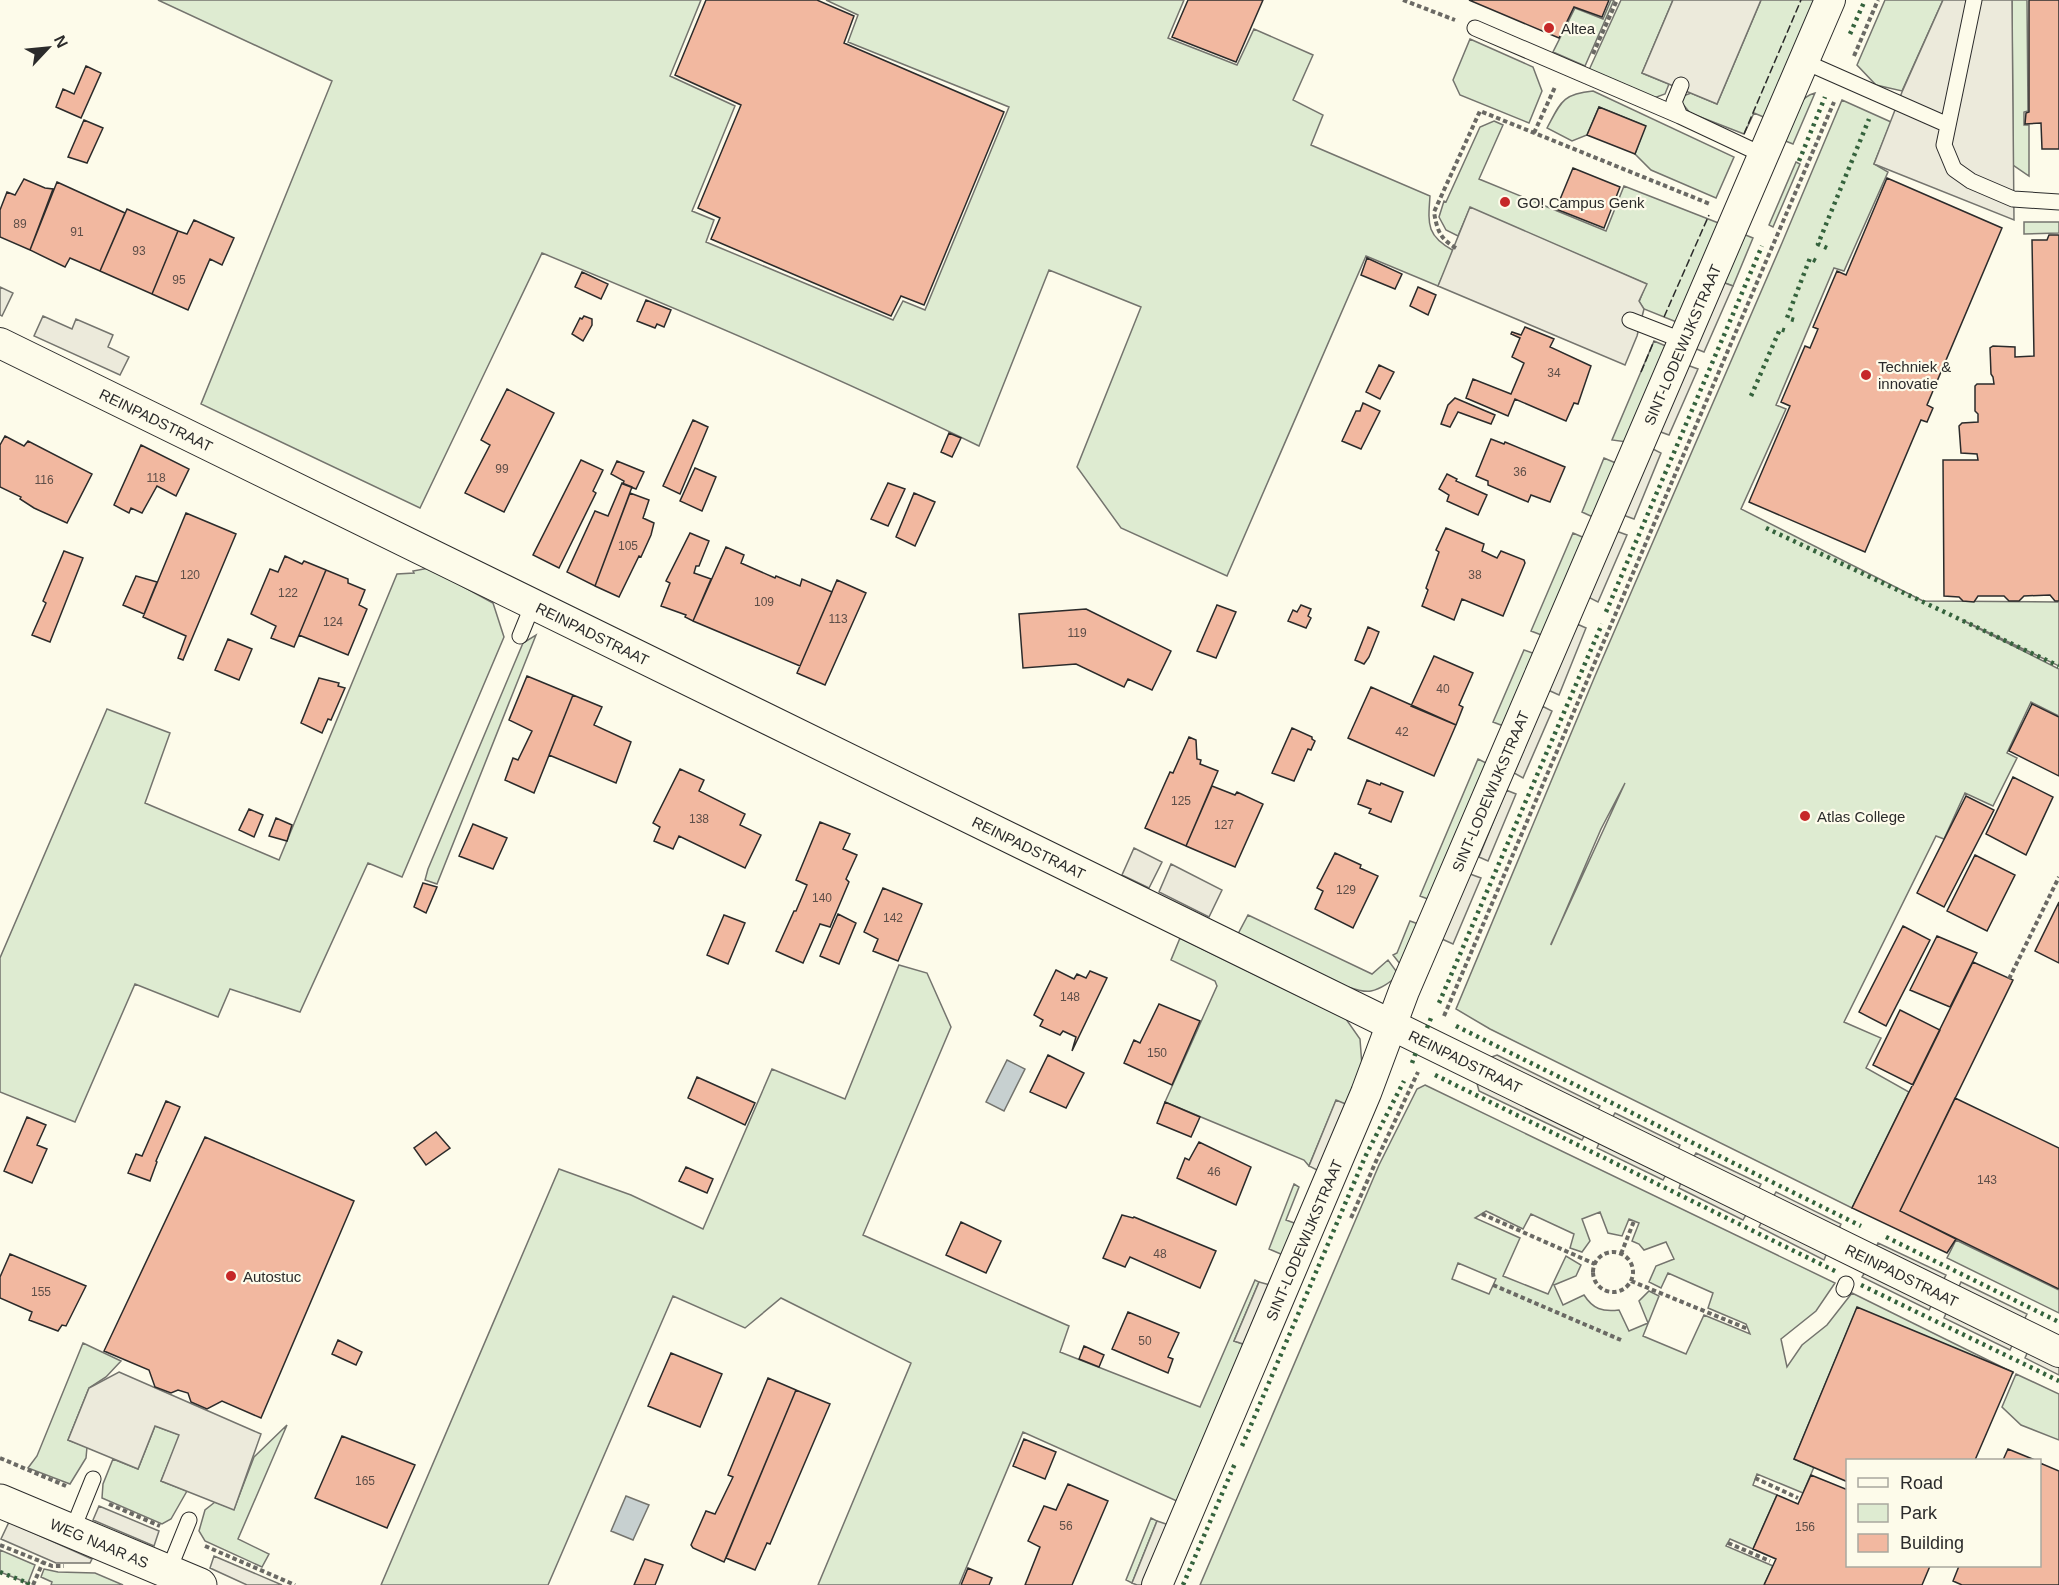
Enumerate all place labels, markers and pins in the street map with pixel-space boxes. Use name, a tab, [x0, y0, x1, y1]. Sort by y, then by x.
place label: Altea	[1561, 20, 1596, 37]
marker: Altea	[1542, 21, 1556, 35]
place label: GO! Campus Genk	[1517, 194, 1645, 211]
marker: GO! Campus Genk	[1498, 195, 1512, 209]
place label: Techniek & innovatie	[1878, 358, 1951, 392]
marker: Techniek & innovatie	[1859, 368, 1873, 382]
place label: Atlas College	[1817, 808, 1905, 825]
marker: Atlas College	[1798, 809, 1812, 823]
place label: Autostuc	[243, 1268, 302, 1285]
marker: Autostuc	[224, 1269, 238, 1283]

